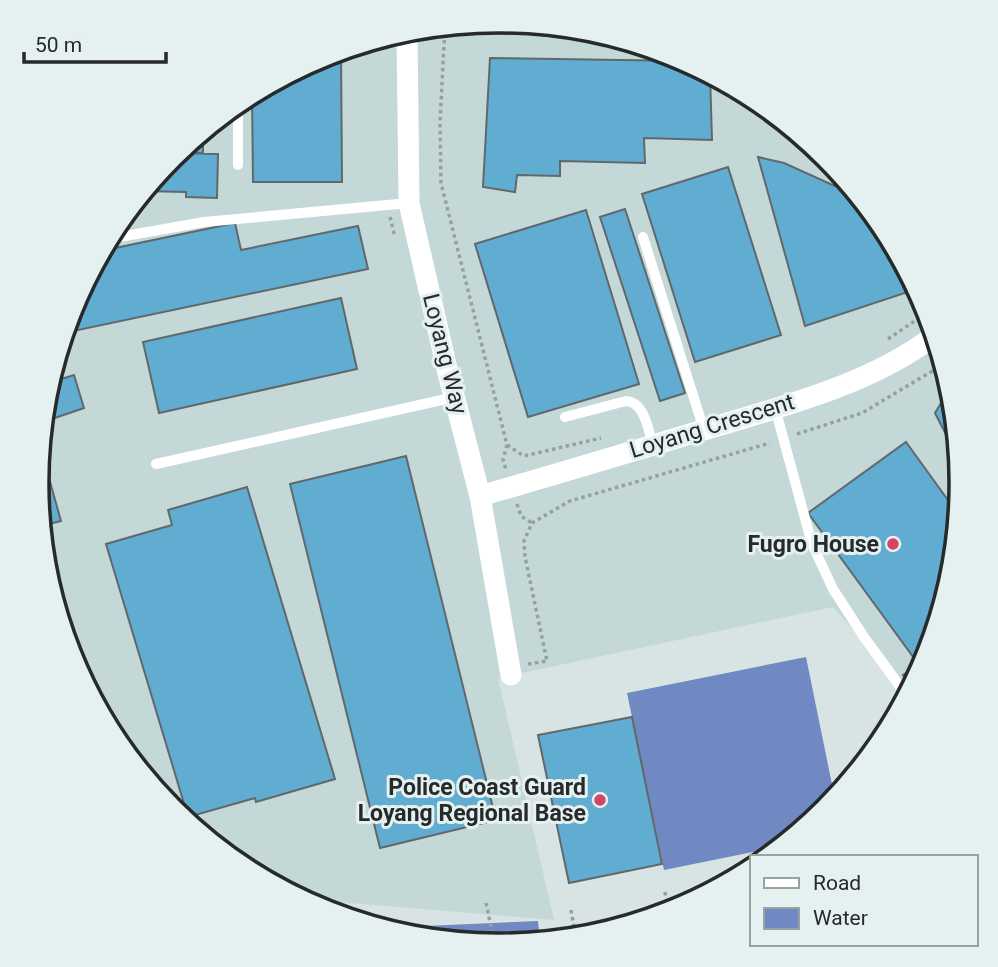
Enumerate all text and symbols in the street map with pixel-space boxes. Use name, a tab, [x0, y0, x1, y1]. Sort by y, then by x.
scale bar	[24, 21, 166, 65]
text: 50 m	[35, 33, 82, 57]
street label: Loyang Way	[417, 291, 473, 417]
street label: Loyang Crescent	[626, 388, 798, 464]
place label: Fugro House	[747, 531, 879, 558]
marker: Fugro House	[885, 536, 901, 552]
place label: Police Coast Guard Loyang Regional Base	[358, 774, 586, 827]
marker: Police Coast Guard Loyang Regional Base	[592, 792, 608, 808]
legend	[750, 855, 977, 946]
text: Road	[813, 871, 861, 895]
text: Water	[813, 906, 868, 930]

